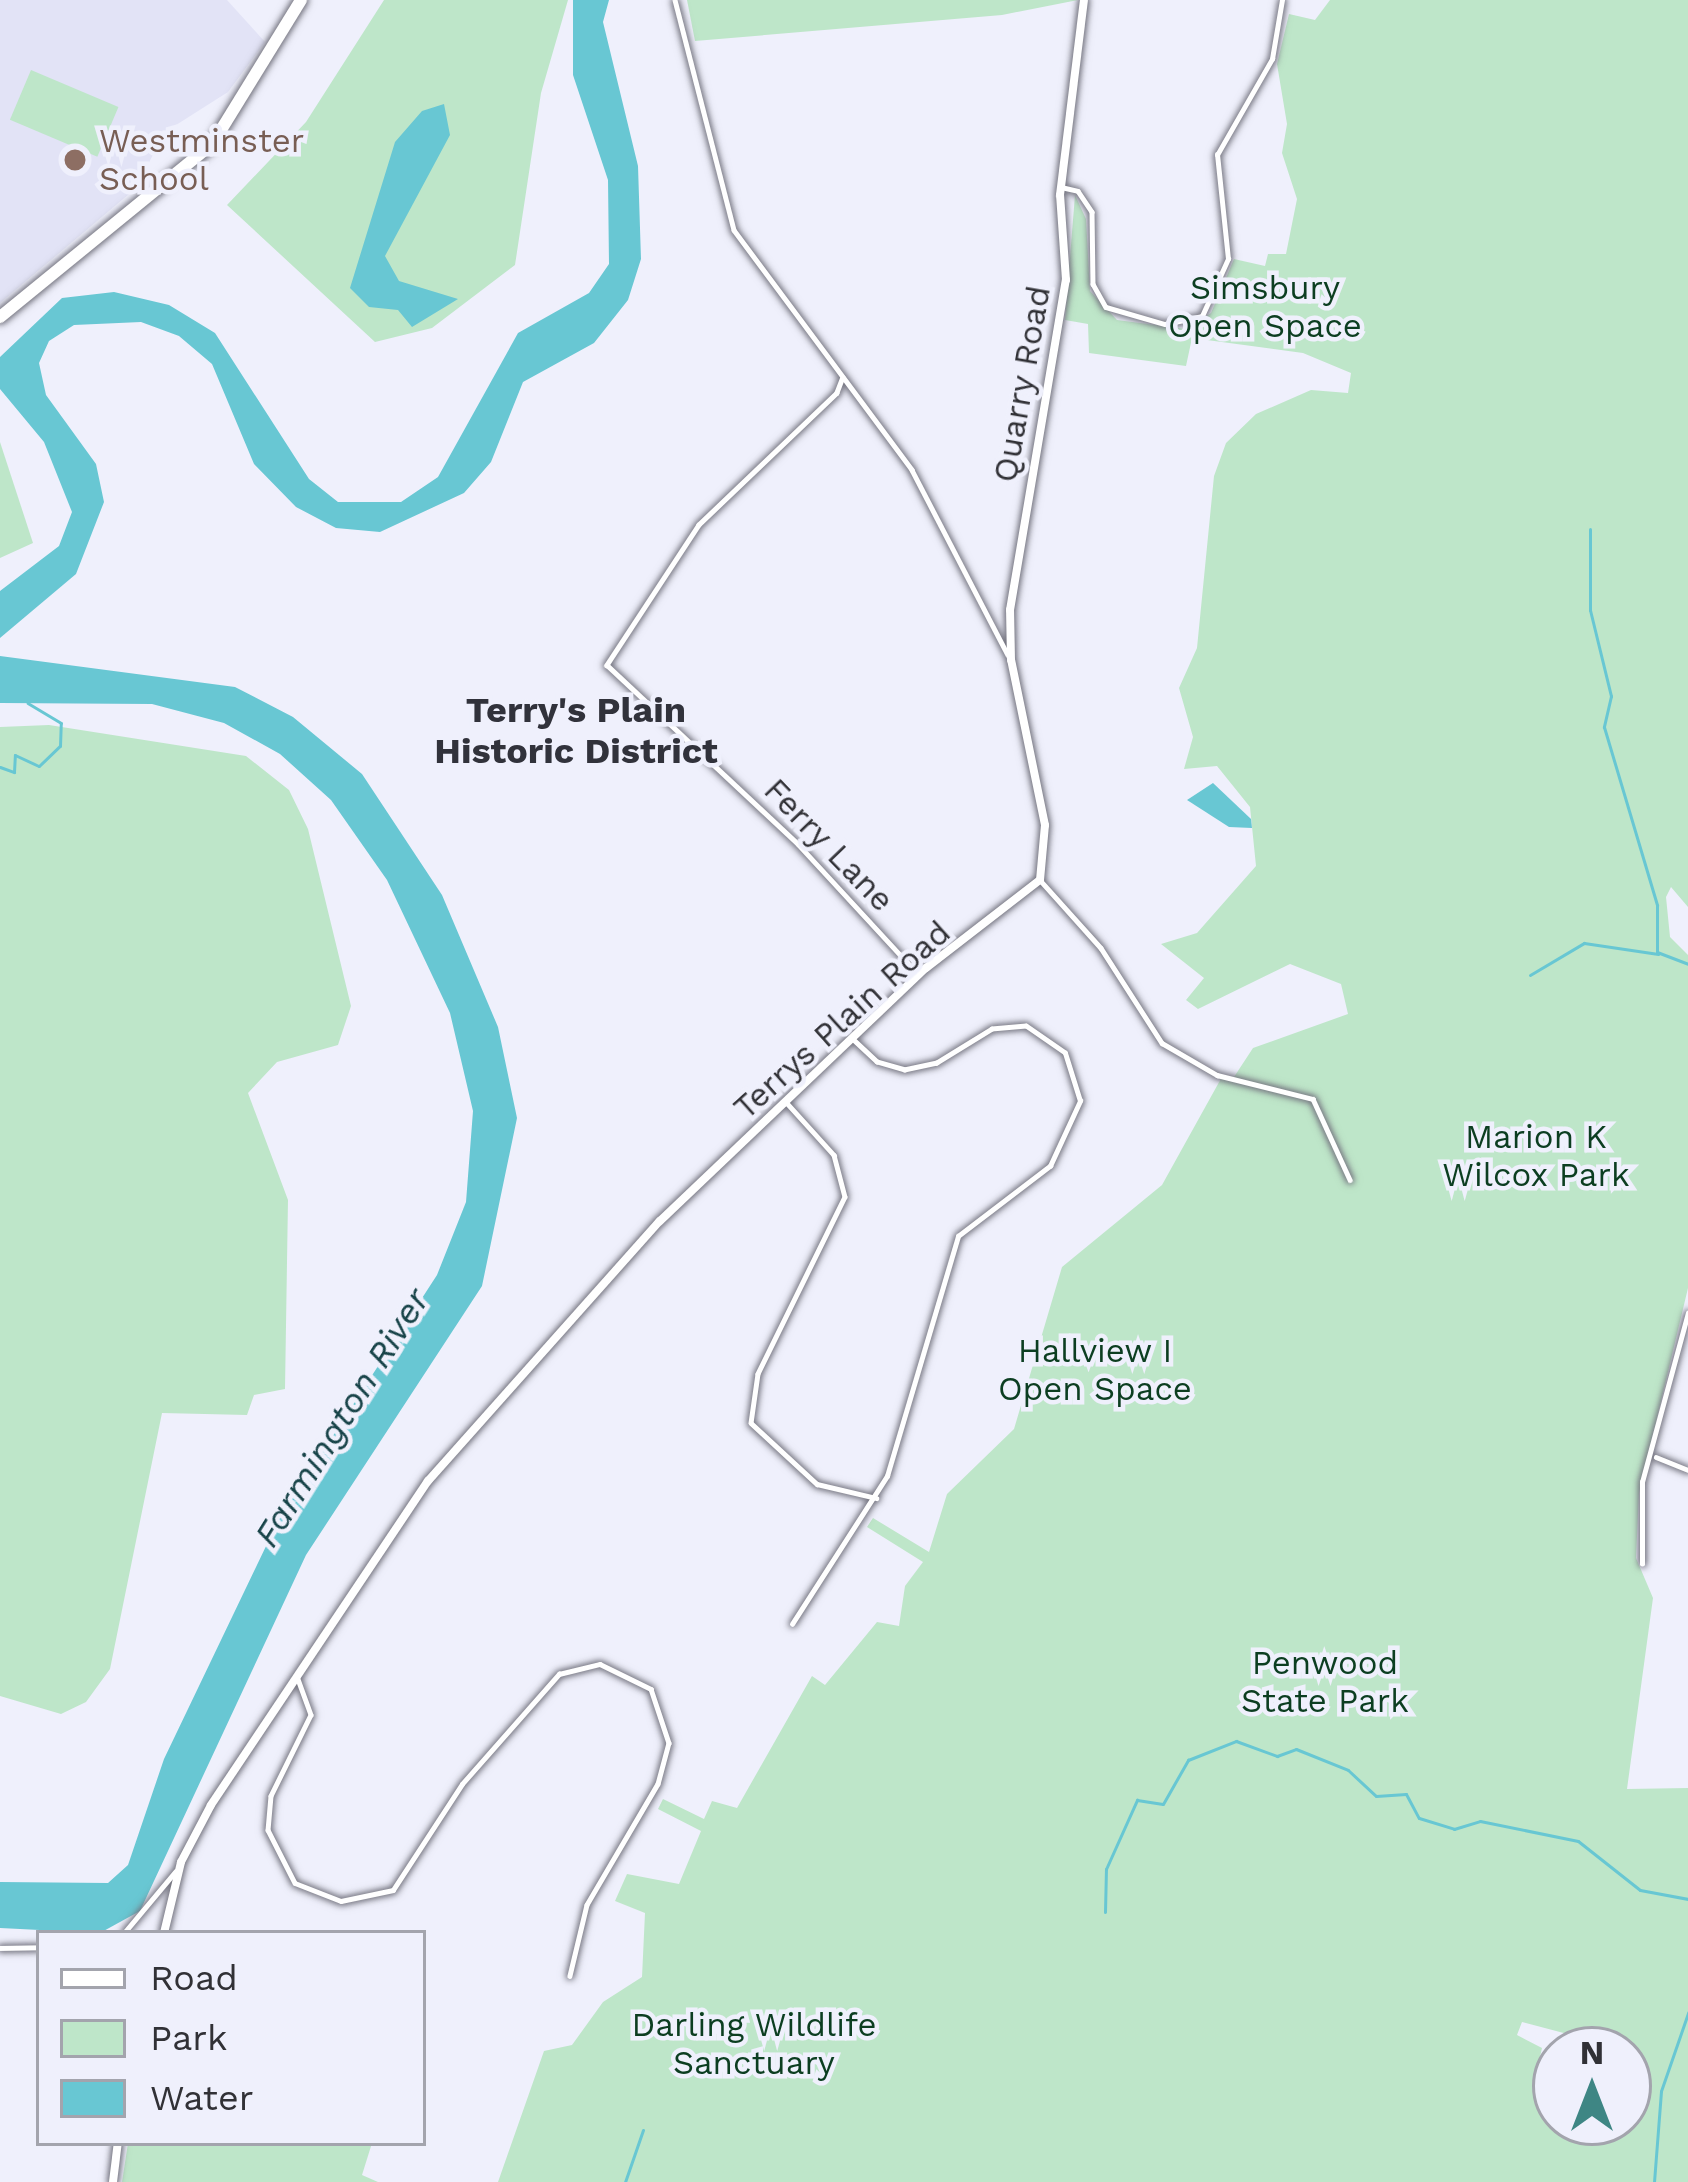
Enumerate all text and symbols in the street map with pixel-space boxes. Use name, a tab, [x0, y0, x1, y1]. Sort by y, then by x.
place label: Westminster School	[99, 121, 304, 199]
marker: Westminster School	[62, 147, 88, 173]
park label: Simsbury Open Space	[1168, 268, 1362, 346]
street label: Quarry Road	[985, 282, 1059, 486]
district label: Terry's Plain Historic District	[434, 688, 718, 773]
street label: Ferry Lane	[756, 770, 902, 920]
street label: Terrys Plain Road	[726, 912, 958, 1128]
park label: Marion K Wilcox Park	[1442, 1117, 1630, 1195]
water label: Farmington River	[245, 1281, 439, 1555]
park label: Hallview I Open Space	[998, 1331, 1192, 1409]
park label: Penwood State Park	[1241, 1643, 1409, 1721]
legend	[36, 1930, 426, 2146]
text: Road	[150, 1957, 238, 1999]
park label: Darling Wildlife Sanctuary	[631, 2005, 877, 2083]
text: Park	[150, 2017, 227, 2059]
north arrow	[1532, 2026, 1652, 2146]
text: N	[1580, 2033, 1604, 2072]
text: Water	[150, 2077, 253, 2119]

